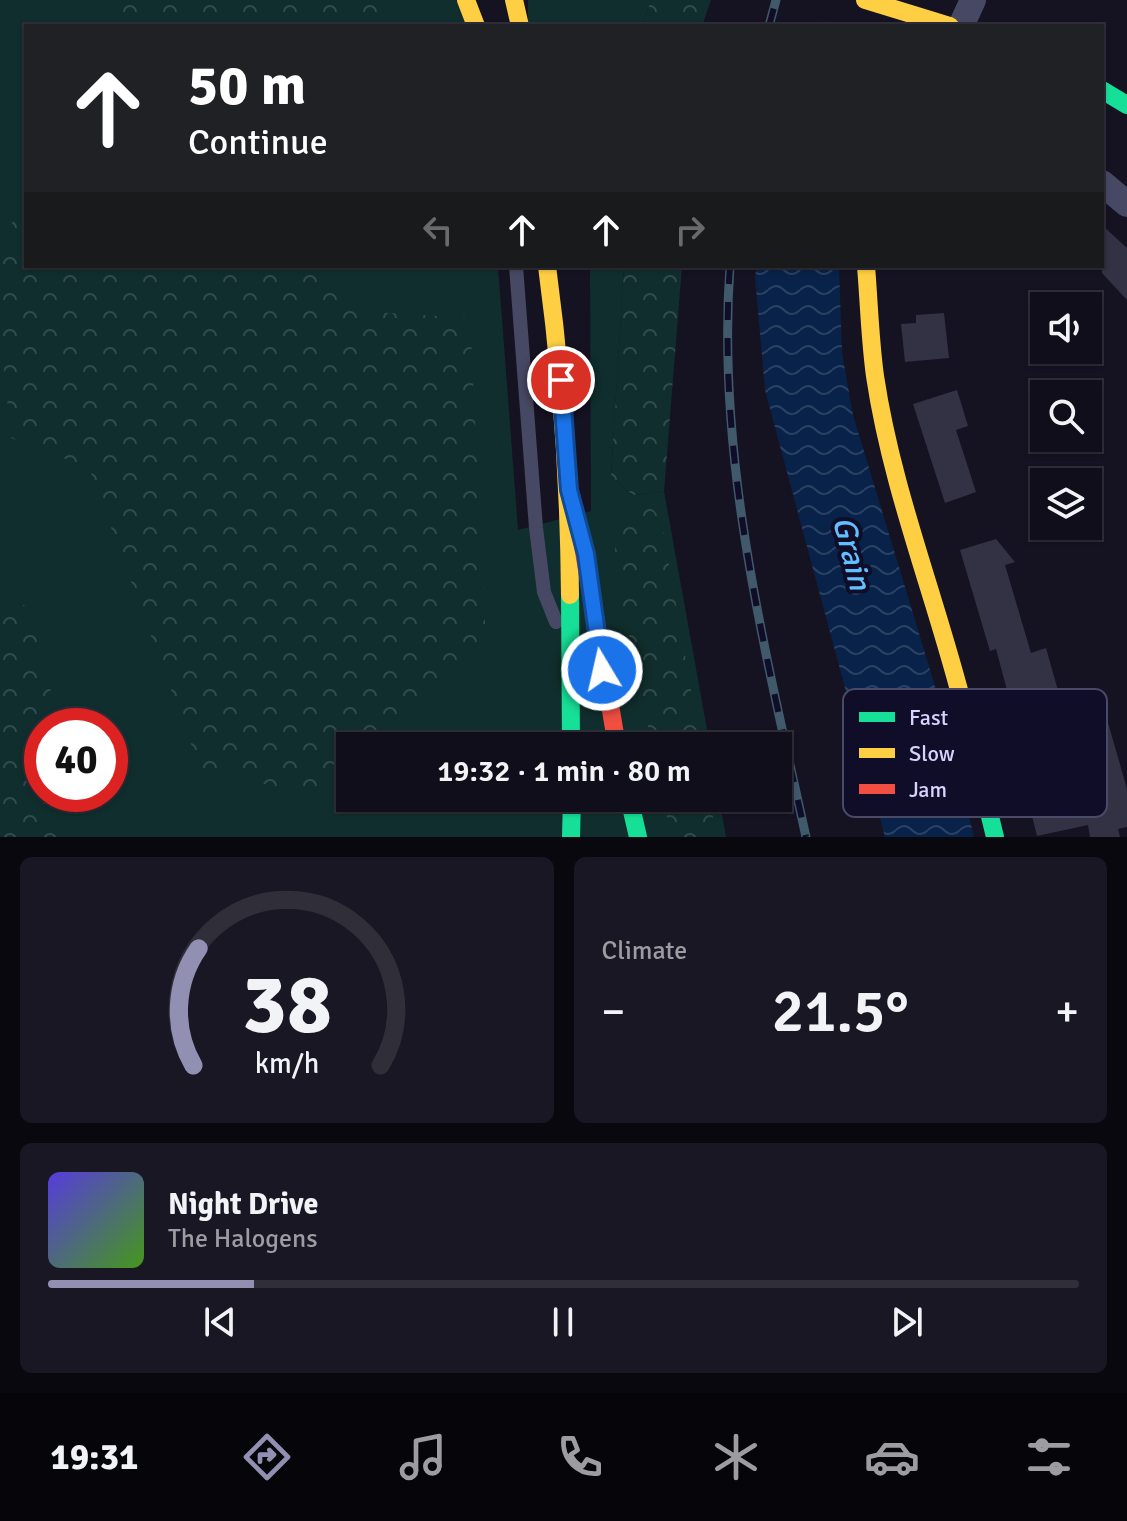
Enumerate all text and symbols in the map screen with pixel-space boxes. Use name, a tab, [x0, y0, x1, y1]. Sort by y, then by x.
text: 50 m	[188, 51, 306, 120]
icon: ahead	[56, 56, 160, 160]
text: Continue	[188, 120, 328, 165]
icon: left	[416, 208, 460, 252]
icon: ahead	[500, 208, 544, 252]
icon: ahead	[584, 208, 628, 252]
icon: right	[668, 208, 712, 252]
map controls	[1030, 292, 1102, 540]
button: sound	[1030, 292, 1102, 364]
pin	[527, 346, 595, 414]
icon: arrive	[539, 358, 583, 402]
button: search	[1030, 380, 1102, 452]
button: layers	[1030, 468, 1102, 540]
water label: Grain	[824, 512, 880, 595]
position arrow	[560, 628, 644, 712]
legend	[843, 689, 1107, 817]
text: Fast	[909, 704, 949, 731]
speed limit sign: 40	[24, 708, 128, 812]
text: Slow	[909, 740, 955, 767]
text: 19:32 · 1 min · 80 m	[437, 753, 691, 790]
text: Jam	[909, 776, 947, 803]
text: Climate	[602, 935, 687, 967]
text: 38	[242, 954, 332, 1056]
text: 21.5°	[772, 975, 909, 1049]
text: −	[602, 985, 625, 1039]
text: +	[1055, 985, 1079, 1039]
text: km/h	[254, 1046, 319, 1081]
text: Night Drive	[168, 1186, 318, 1223]
text: The Halogens	[168, 1223, 318, 1255]
icon: previous	[198, 1300, 242, 1344]
icon: pause	[541, 1300, 585, 1344]
icon: next	[885, 1300, 929, 1344]
icon: directions	[239, 1429, 295, 1485]
icon: music	[395, 1429, 451, 1485]
icon: phone	[552, 1429, 608, 1485]
icon: climate	[708, 1429, 764, 1485]
icon: car	[864, 1429, 920, 1485]
icon: filters	[1021, 1429, 1077, 1485]
text: 19:31	[50, 1435, 139, 1480]

